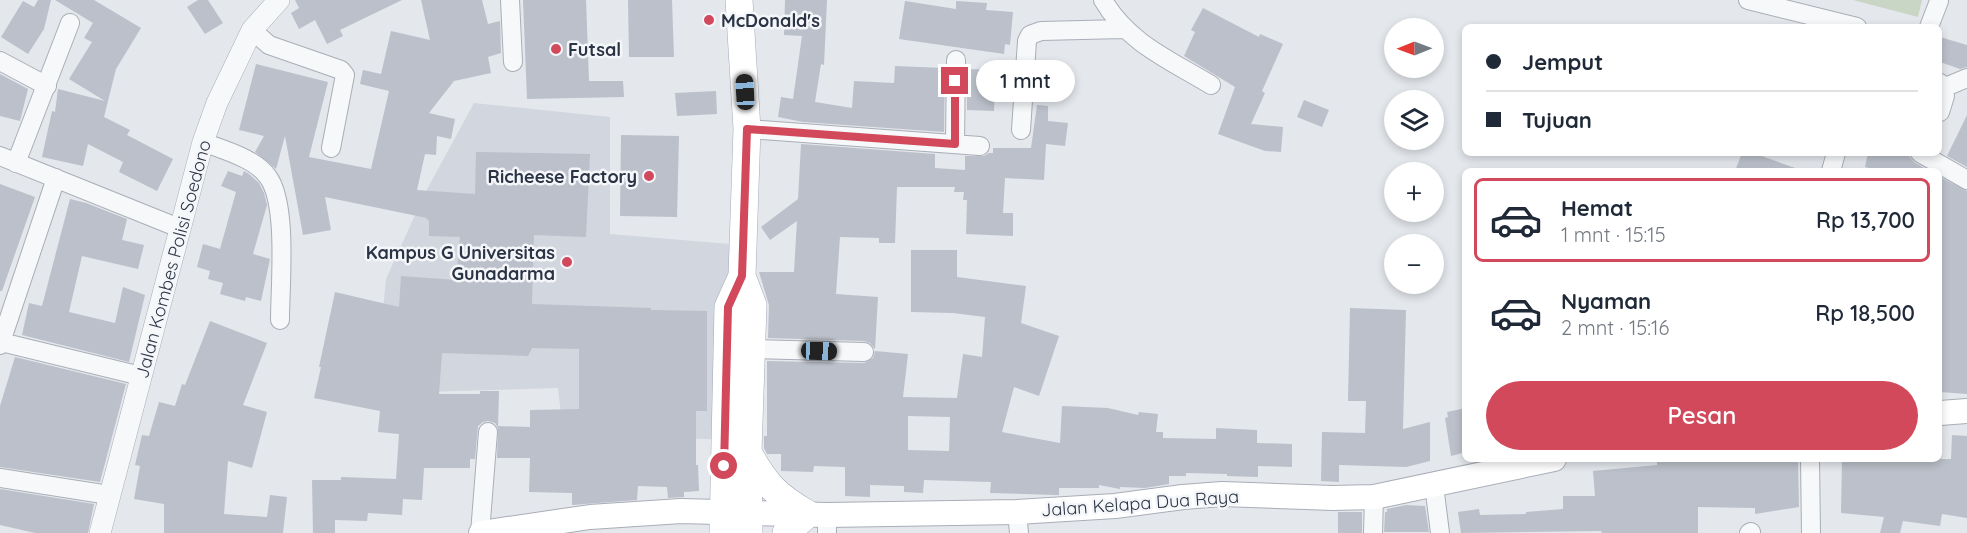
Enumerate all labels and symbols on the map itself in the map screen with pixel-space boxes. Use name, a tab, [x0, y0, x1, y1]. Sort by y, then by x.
place label: McDonald's	[721, 9, 820, 32]
marker: McDonald's	[702, 13, 716, 27]
north arrow	[1384, 18, 1444, 78]
place label: Futsal	[568, 38, 621, 61]
marker: Futsal	[549, 42, 563, 56]
callout: 1 mnt	[976, 60, 1075, 102]
route end	[941, 67, 968, 94]
car	[735, 74, 755, 110]
street label: Jalan Kombes Polisi Soedono	[130, 137, 216, 381]
place label: Richeese Factory	[488, 165, 637, 188]
marker: Richeese Factory	[642, 169, 656, 183]
place label: Kampus G Universitas Gunadarma	[366, 241, 555, 285]
marker: Kampus G Universitas Gunadarma	[560, 255, 574, 269]
car	[801, 341, 837, 361]
route start	[710, 452, 737, 479]
street label: Jalan Kelapa Dua Raya	[1040, 485, 1240, 521]

